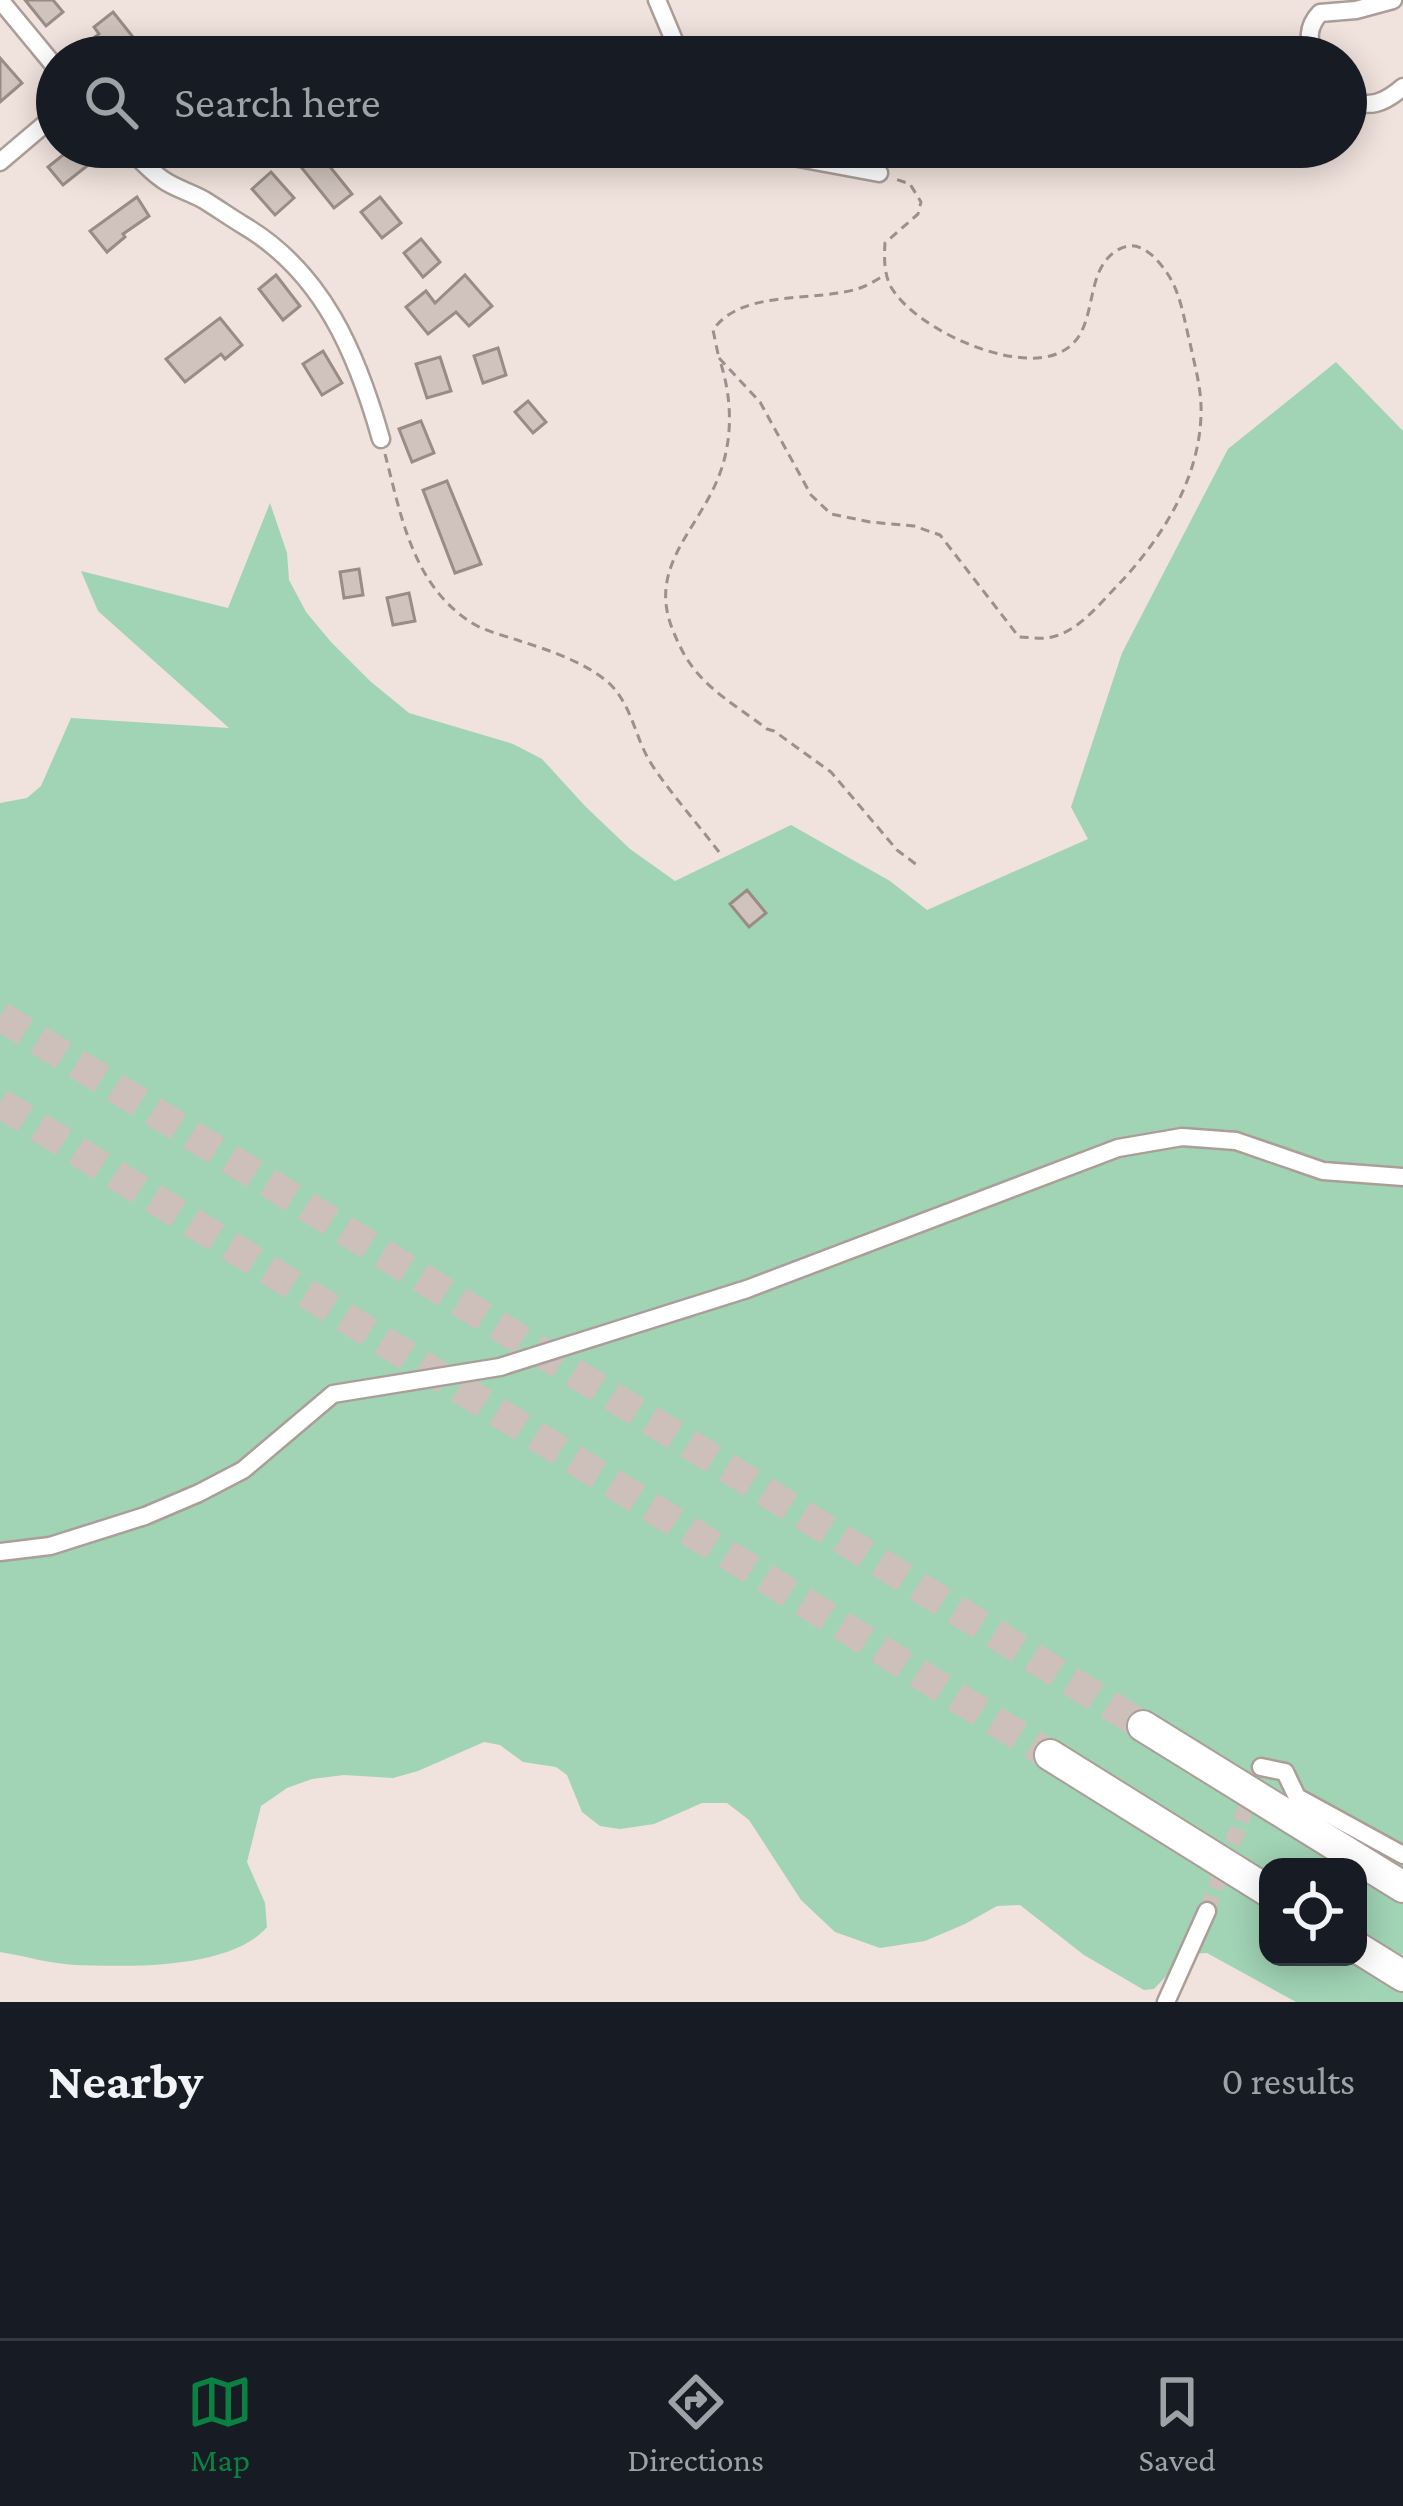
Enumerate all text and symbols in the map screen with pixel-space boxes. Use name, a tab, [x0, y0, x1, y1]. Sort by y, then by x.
search box	[36, 36, 1367, 168]
icon: search	[78, 69, 144, 135]
text: Search here	[174, 77, 381, 127]
map controls	[1259, 1858, 1367, 1966]
button: locate	[1259, 1858, 1367, 1966]
text: Nearby	[48, 2052, 203, 2109]
text: 0 results	[1221, 2059, 1355, 2102]
tab: Map	[187, 2369, 253, 2478]
tab: Directions	[628, 2369, 764, 2478]
tab: Saved	[1138, 2369, 1216, 2478]

